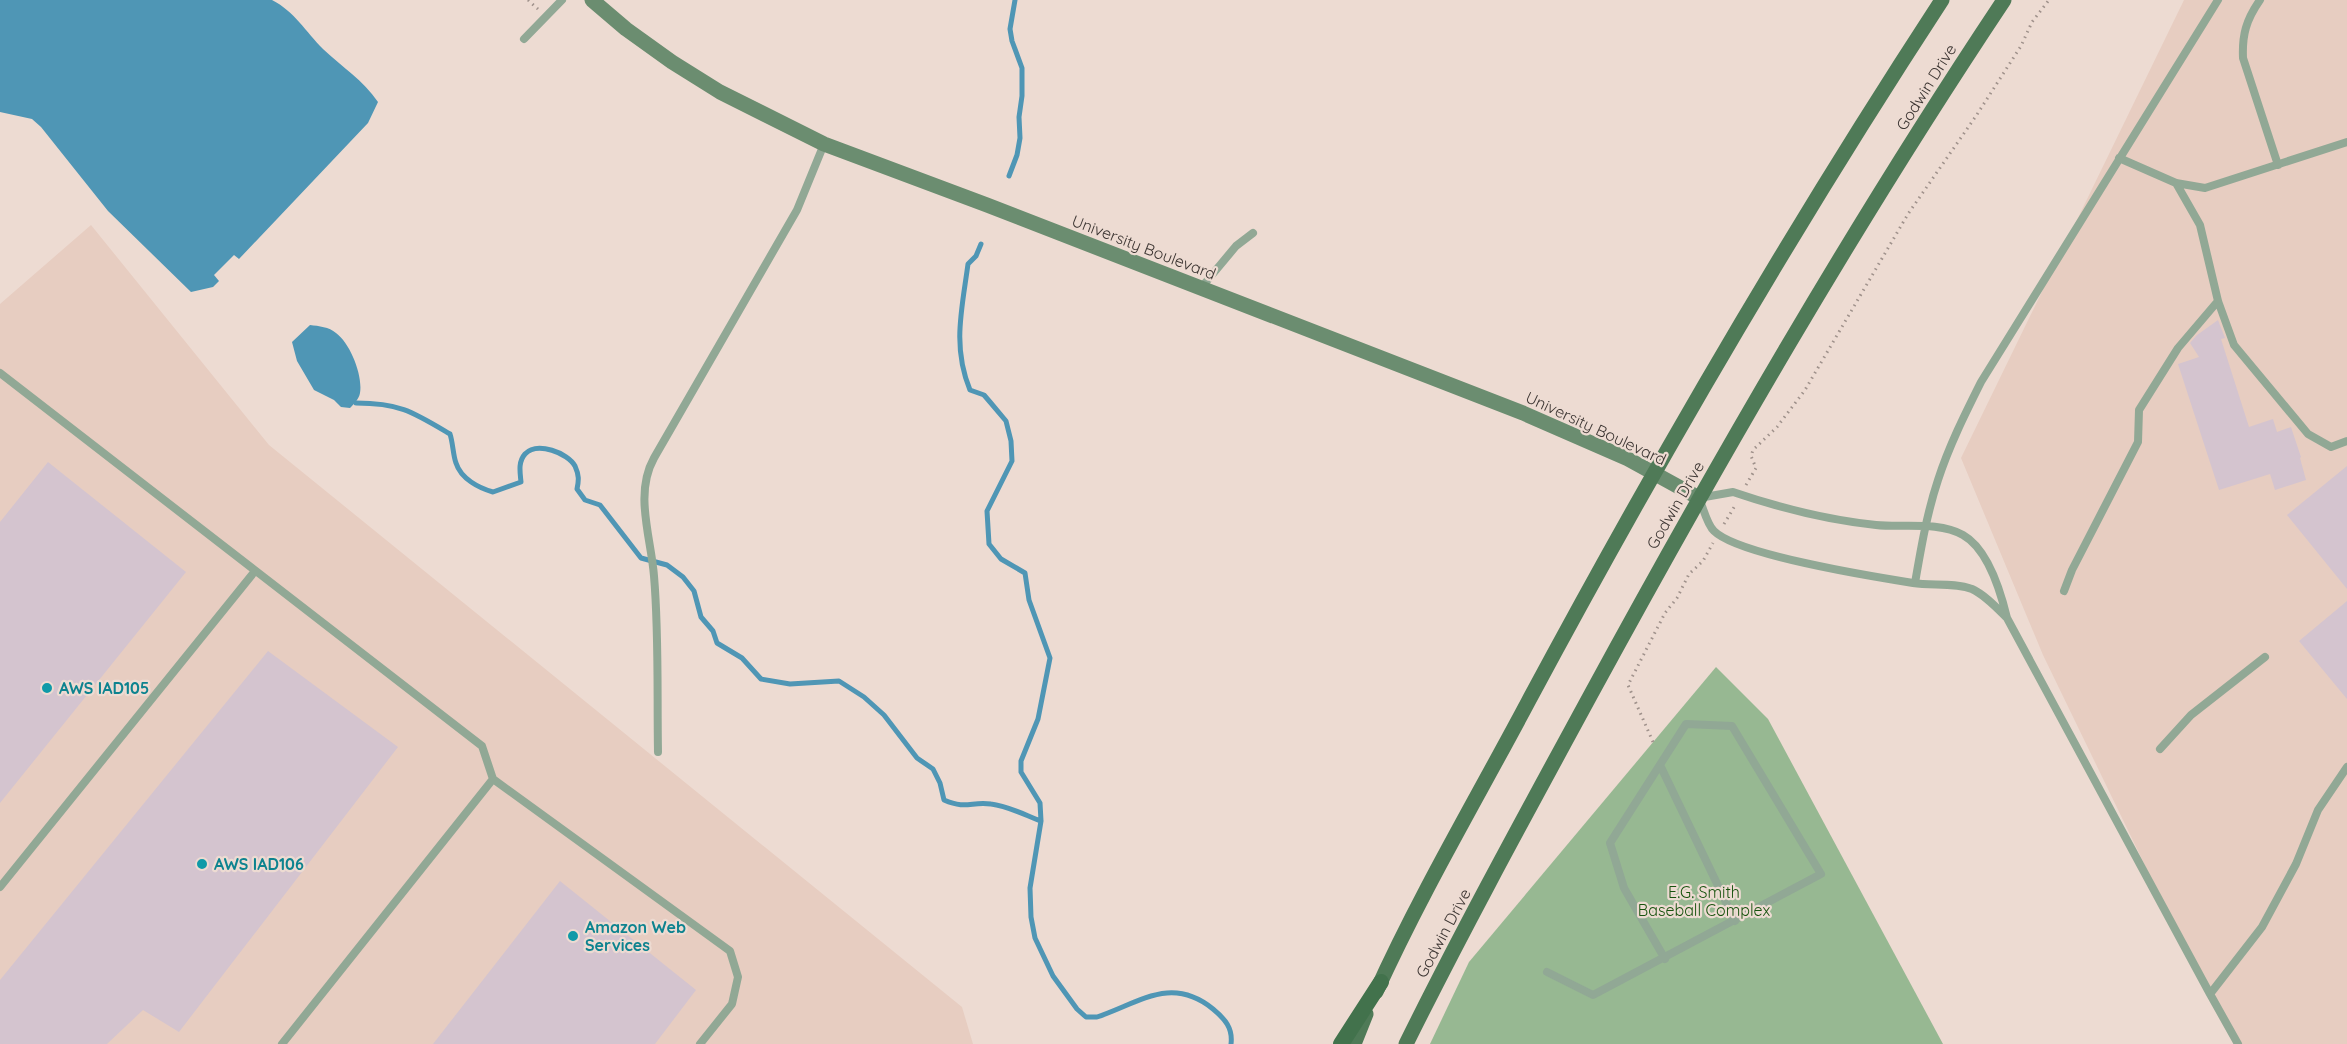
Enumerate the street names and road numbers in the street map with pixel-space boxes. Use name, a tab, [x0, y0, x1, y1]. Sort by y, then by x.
street label: Godwin Drive	[1892, 40, 1960, 134]
street label: University Boulevard	[1069, 210, 1219, 284]
street label: University Boulevard	[1523, 387, 1669, 469]
street label: Godwin Drive	[1642, 458, 1708, 552]
street label: Godwin Drive	[1411, 885, 1475, 981]

